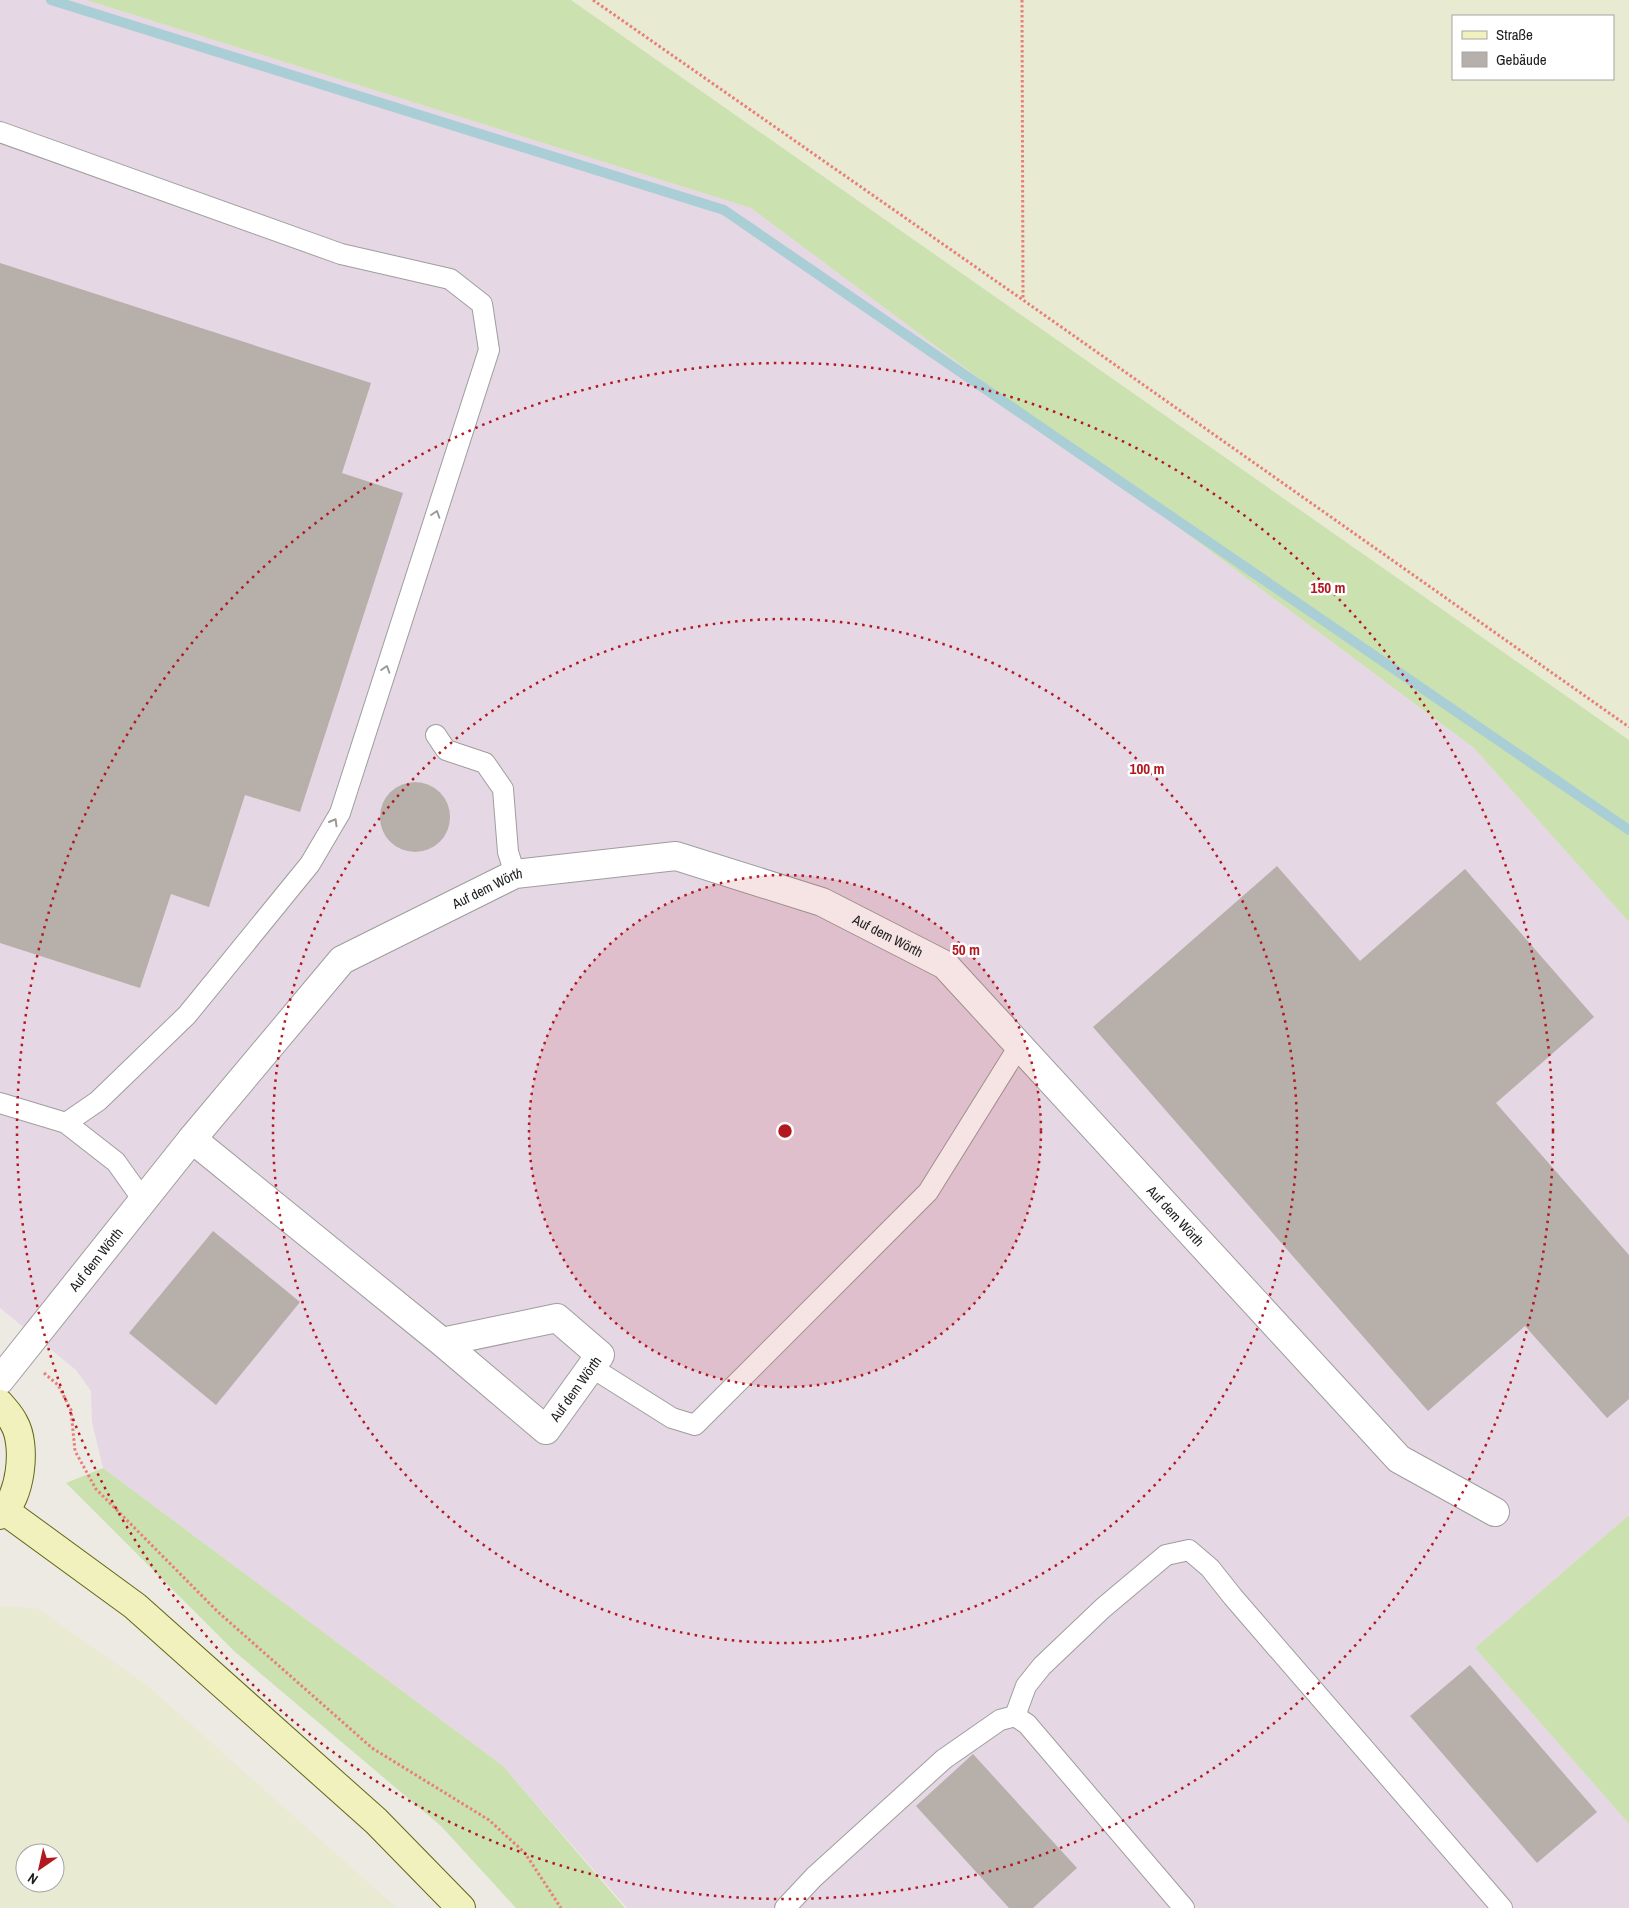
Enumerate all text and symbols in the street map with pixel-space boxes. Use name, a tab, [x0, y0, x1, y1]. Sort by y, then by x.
legend	[1452, 15, 1614, 80]
text: Straße	[1496, 24, 1533, 45]
text: Gebäude	[1496, 49, 1547, 70]
one-way arrow	[431, 510, 441, 519]
text: 150 m	[1311, 577, 1345, 598]
one-way arrow	[381, 665, 391, 673]
text: 100 m	[1130, 758, 1164, 779]
one-way arrow	[328, 819, 338, 828]
street label: Auf dem Wörth	[448, 864, 523, 913]
street label: Auf dem Wörth	[849, 910, 926, 961]
text: 50 m	[952, 939, 980, 960]
centre of rings	[776, 1122, 794, 1140]
street label: Auf dem Wörth	[1142, 1181, 1208, 1250]
street label: Auf dem Wörth	[64, 1224, 127, 1296]
street label: Auf dem Wörth	[545, 1353, 605, 1426]
north arrow	[15, 1843, 65, 1893]
text: N	[24, 1869, 41, 1889]

